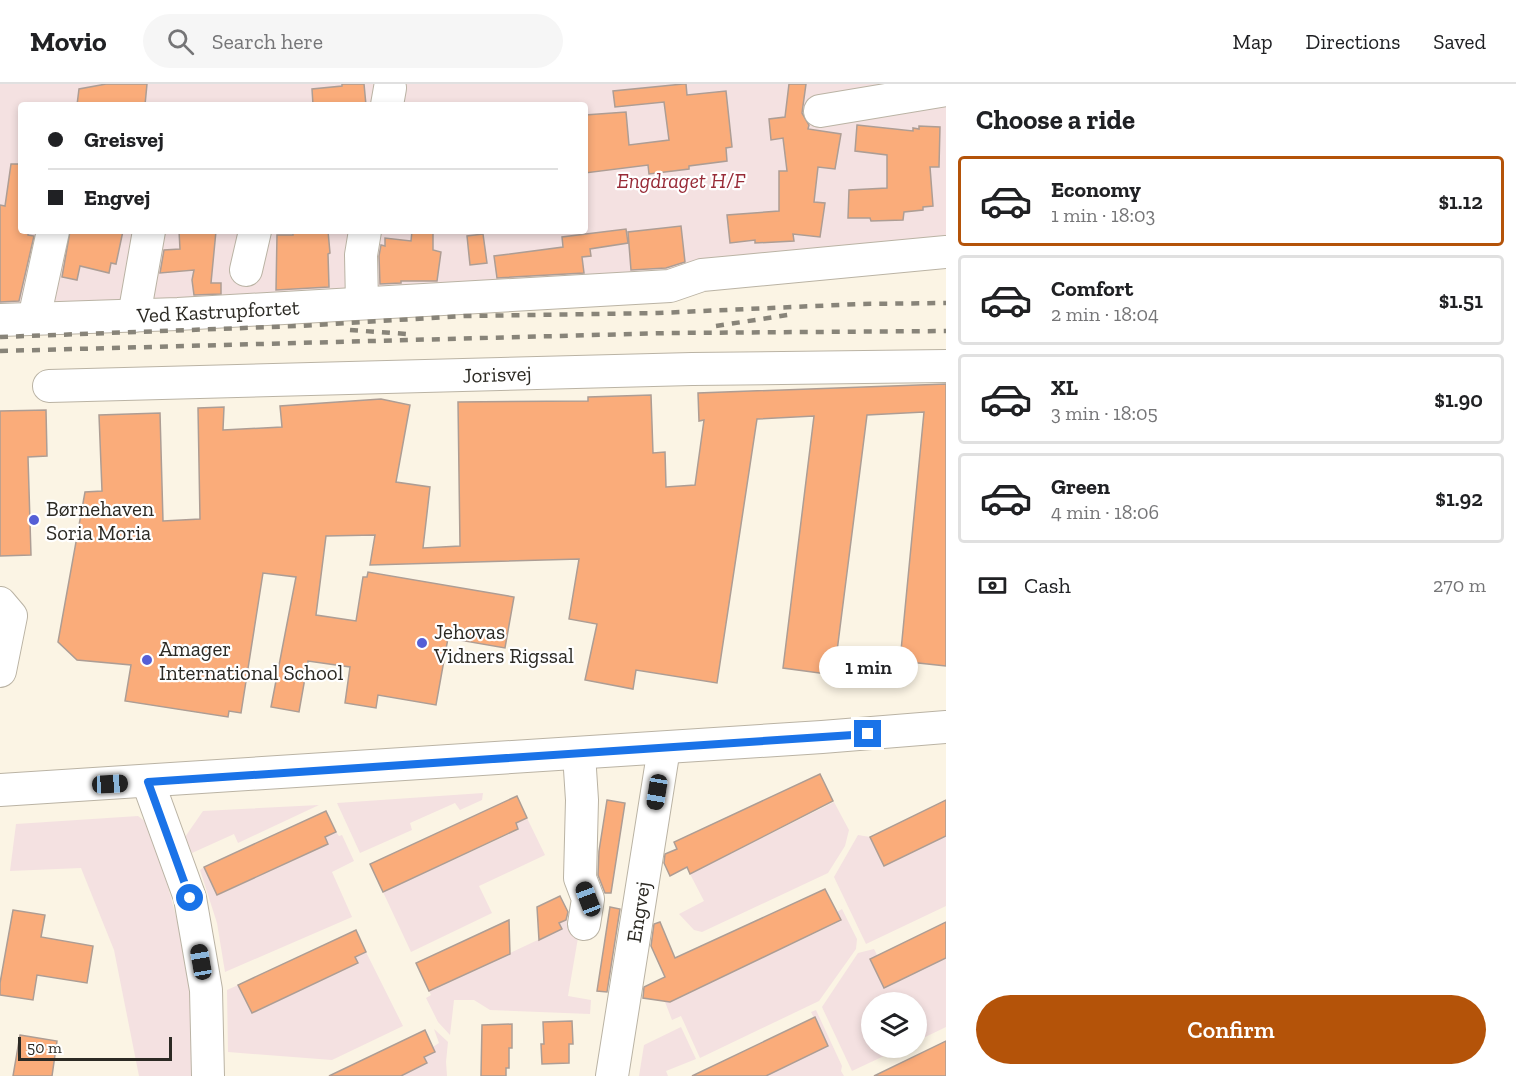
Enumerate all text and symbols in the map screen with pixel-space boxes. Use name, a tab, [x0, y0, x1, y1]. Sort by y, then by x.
search box	[143, 14, 563, 68]
text: Movio	[30, 25, 107, 58]
icon: search	[164, 25, 197, 58]
text: Search here	[212, 28, 323, 55]
text: Map	[1233, 29, 1273, 54]
text: Directions	[1306, 29, 1400, 54]
text: Saved	[1433, 29, 1486, 54]
text: Choose a ride	[976, 104, 1135, 136]
text: Greisvej	[84, 126, 164, 153]
park label: Engdraget H/F	[617, 168, 746, 193]
icon: car	[979, 174, 1033, 228]
text: Economy	[1051, 176, 1141, 203]
text: Engvej	[84, 184, 150, 211]
text: $1.12	[1438, 188, 1483, 215]
text: 1 min · 18:03	[1051, 203, 1155, 227]
icon: car	[979, 273, 1033, 327]
text: Comfort	[1051, 275, 1133, 302]
text: $1.51	[1439, 287, 1483, 314]
street label: Ved Kastrupfortet	[135, 294, 300, 328]
text: 2 min · 18:04	[1051, 302, 1159, 326]
street label: Jorisvej	[462, 360, 532, 389]
icon: car	[979, 372, 1033, 426]
text: XL	[1051, 374, 1078, 401]
text: $1.90	[1434, 386, 1483, 413]
text: 3 min · 18:05	[1051, 401, 1158, 425]
icon: car	[979, 471, 1033, 525]
text: Green	[1051, 473, 1110, 500]
text: $1.92	[1435, 485, 1483, 512]
place label: Børnehaven Soria Moria	[46, 496, 154, 545]
text: 4 min · 18:06	[1051, 500, 1159, 524]
marker: Børnehaven Soria Moria	[27, 513, 41, 527]
icon: cash	[976, 569, 1009, 602]
text: Cash	[1024, 572, 1071, 599]
text: 270 m	[1433, 573, 1486, 597]
place label: Jehovas Vidners Rigssal	[433, 619, 574, 668]
place label: Amager International School	[159, 636, 344, 685]
marker: Jehovas Vidners Rigssal	[415, 636, 429, 650]
callout: 1 min	[818, 647, 918, 689]
marker: Amager International School	[140, 653, 154, 667]
text: 1 min	[845, 655, 892, 679]
route end	[854, 720, 881, 747]
car	[645, 773, 669, 811]
car	[92, 774, 128, 794]
car	[573, 879, 603, 919]
street label: Engvej	[621, 880, 656, 944]
route start	[176, 884, 203, 911]
car	[189, 943, 213, 981]
map controls	[861, 992, 927, 1058]
button: layers	[861, 992, 927, 1058]
button: Confirm	[976, 995, 1486, 1064]
scale bar	[18, 1034, 172, 1062]
text: 50 m	[27, 1038, 62, 1057]

